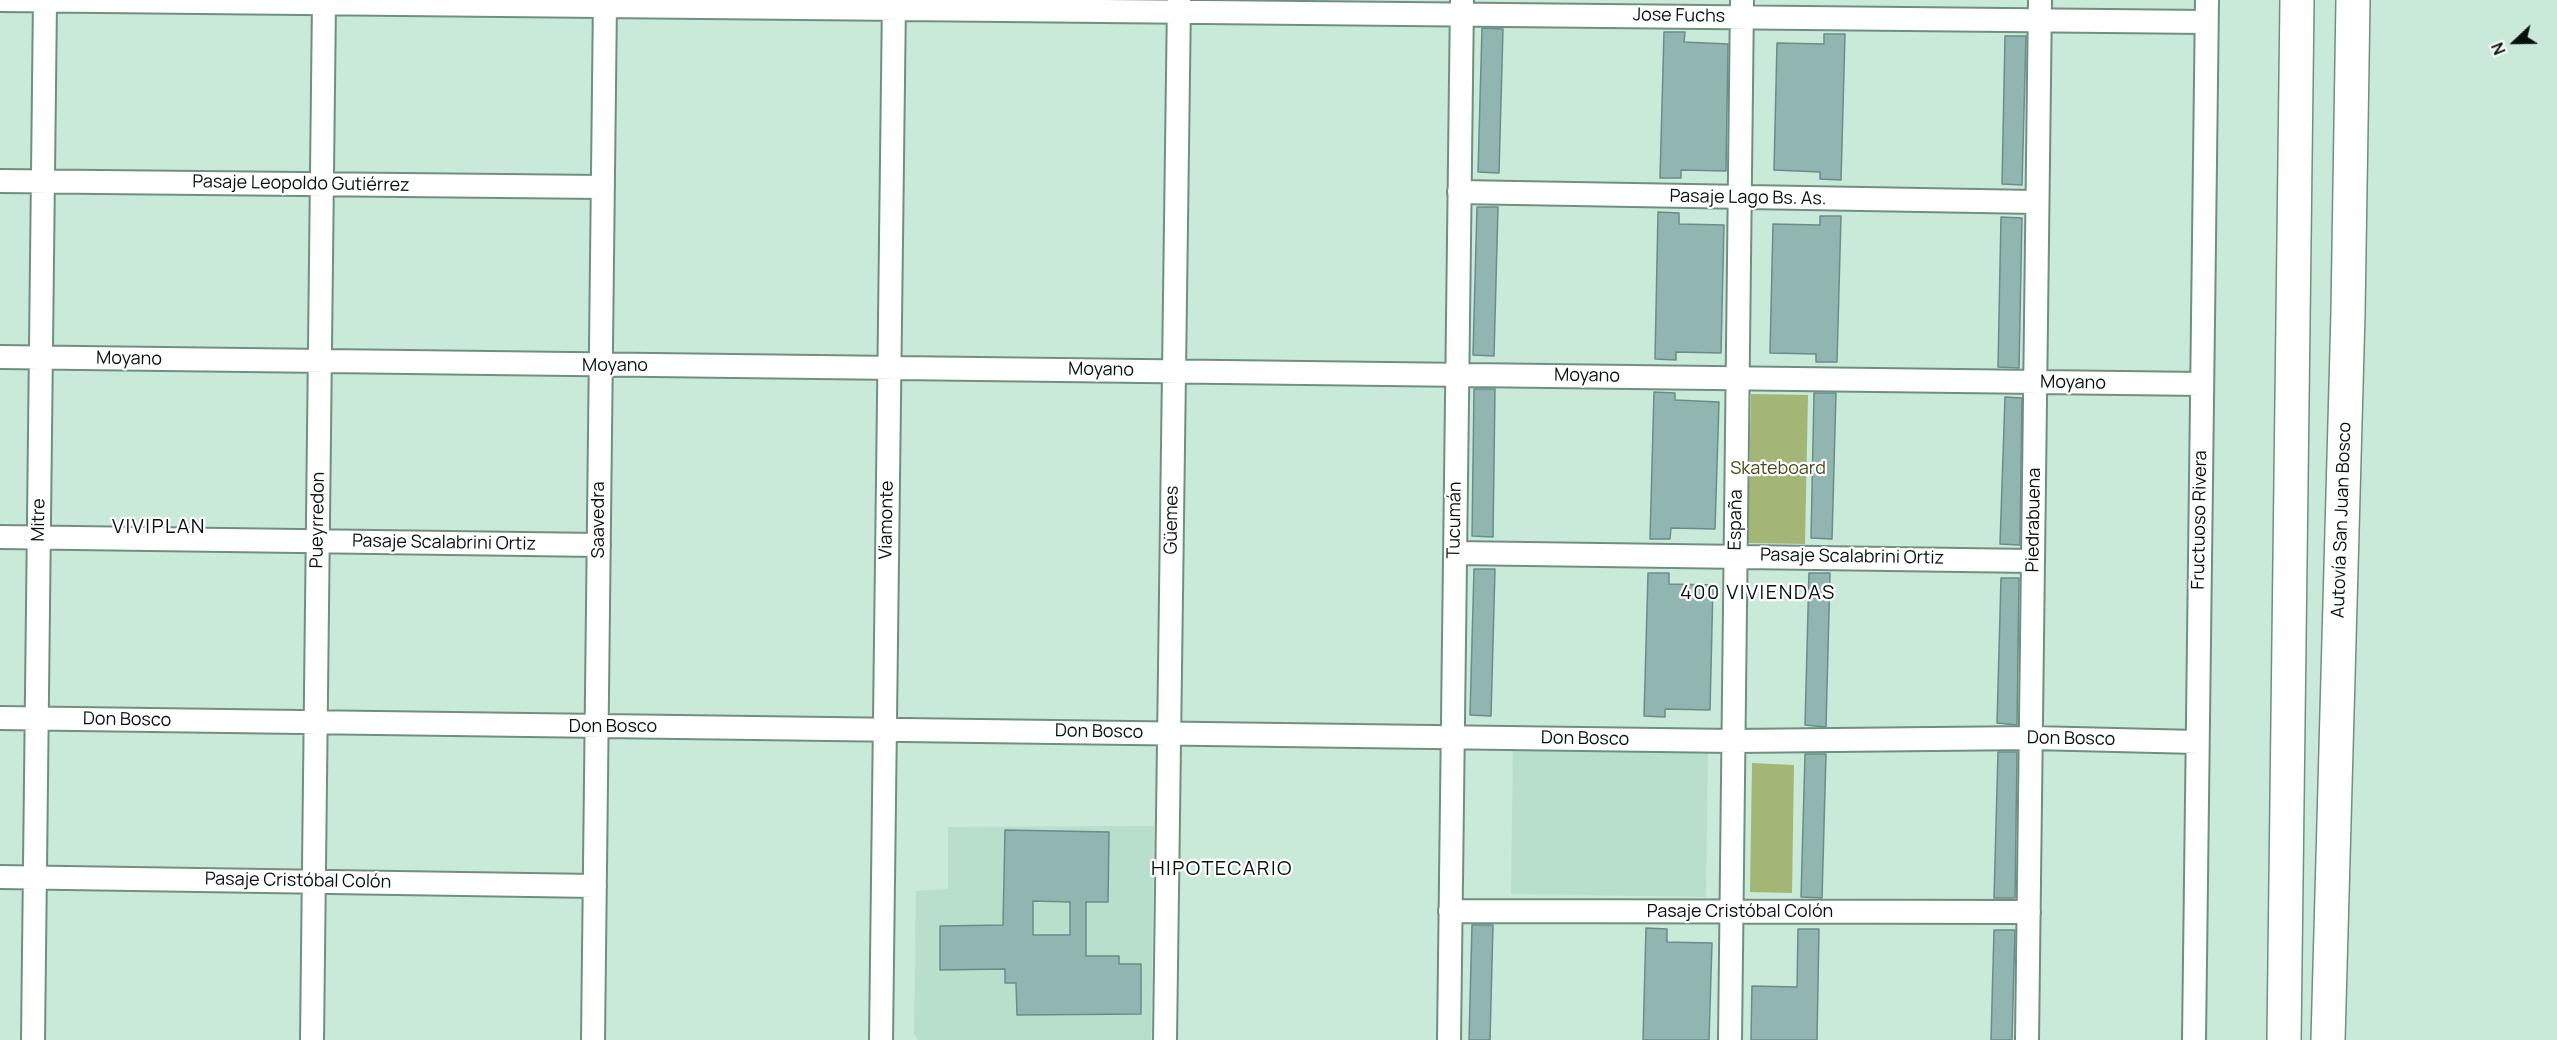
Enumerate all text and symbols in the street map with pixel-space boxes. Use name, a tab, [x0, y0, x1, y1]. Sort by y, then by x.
street label: Jose Fuchs	[1633, 4, 1725, 28]
north arrow	[2485, 12, 2545, 72]
text: N	[2486, 39, 2511, 58]
street label: Pasaje Leopoldo Gutiérrez	[192, 171, 410, 197]
street label: Pasaje Lago Bs. As.	[1669, 186, 1827, 210]
street label: Moyano	[96, 348, 162, 370]
street label: Moyano	[582, 355, 648, 377]
street label: Moyano	[1068, 359, 1134, 381]
street label: Moyano	[1554, 365, 1620, 387]
street label: Moyano	[2040, 372, 2106, 394]
street label: Autovía San Juan Bosco	[2328, 422, 2356, 618]
street label: Fructuoso Rivera	[2188, 450, 2212, 590]
park label: Skateboard	[1730, 458, 1826, 480]
street label: Piedrabuena	[2022, 467, 2046, 573]
street label: Pueyrredon	[306, 471, 330, 569]
street label: Viamonte	[876, 481, 898, 559]
street label: Tucumán	[1444, 481, 1466, 559]
street label: Saavedra	[588, 482, 610, 558]
street label: Güemes	[1161, 485, 1183, 555]
street label: España	[1725, 489, 1747, 551]
street label: Mitre	[28, 498, 50, 542]
district label: VIVIPLAN	[112, 515, 206, 539]
street label: Pasaje Scalabrini Ortiz	[352, 531, 536, 555]
street label: Pasaje Scalabrini Ortiz	[1760, 545, 1944, 569]
district label: 400 VIVIENDAS	[1680, 581, 1836, 605]
street label: Don Bosco	[83, 708, 171, 732]
street label: Don Bosco	[569, 716, 657, 738]
street label: Don Bosco	[1055, 720, 1143, 744]
street label: Don Bosco	[1541, 727, 1629, 751]
street label: Don Bosco	[2027, 727, 2115, 751]
district label: HIPOTECARIO	[1151, 857, 1293, 881]
street label: Pasaje Cristóbal Colón	[205, 869, 391, 893]
street label: Pasaje Cristóbal Colón	[1647, 901, 1833, 923]

